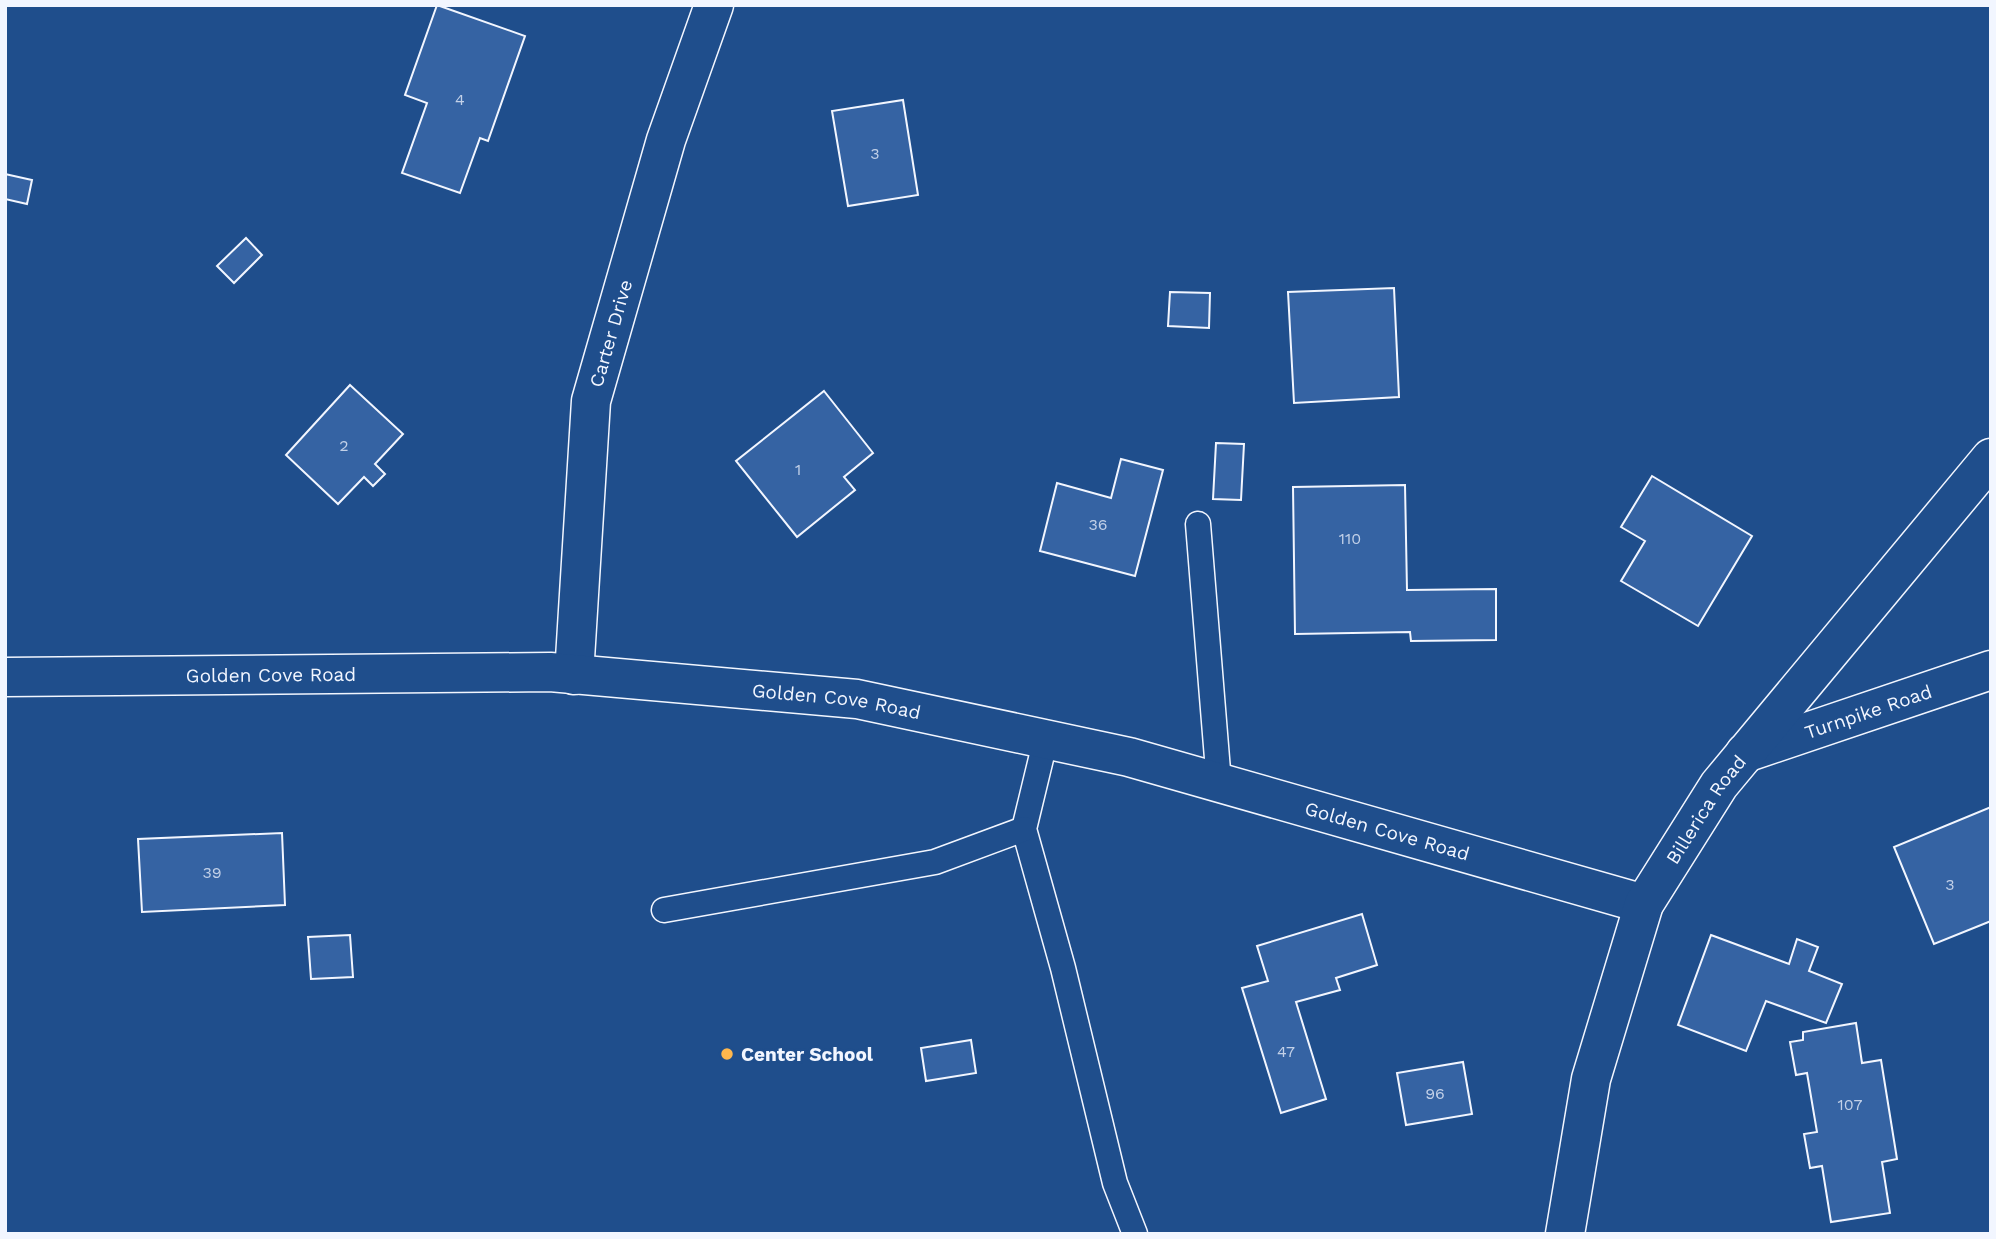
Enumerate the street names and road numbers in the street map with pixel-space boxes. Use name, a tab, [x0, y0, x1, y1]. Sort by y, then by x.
street label: Carter Drive	[584, 277, 637, 390]
street label: Golden Cove Road	[186, 662, 356, 687]
street label: Golden Cove Road	[751, 678, 923, 724]
street label: Turnpike Road	[1802, 679, 1935, 744]
street label: Billerica Road	[1661, 750, 1751, 868]
street label: Golden Cove Road	[1302, 796, 1472, 865]

